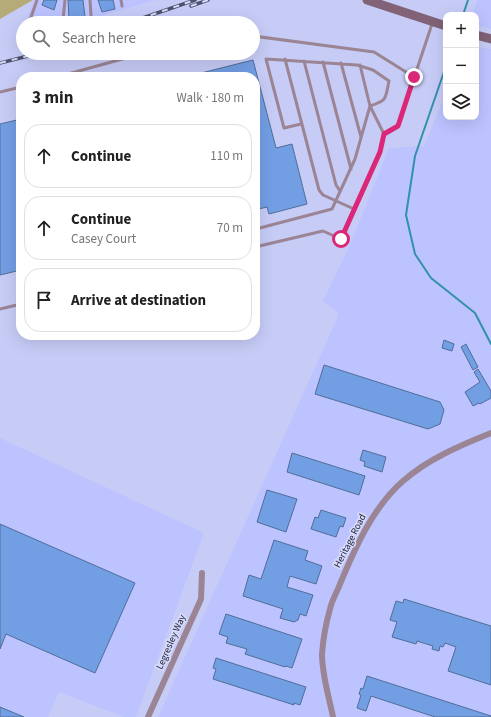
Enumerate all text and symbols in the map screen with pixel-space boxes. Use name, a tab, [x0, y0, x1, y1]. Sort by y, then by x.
map controls	[443, 12, 479, 120]
button: +	[443, 12, 479, 48]
search box	[16, 16, 260, 60]
icon: search	[30, 27, 52, 49]
text: Search here	[62, 28, 136, 49]
button: −	[443, 48, 479, 84]
route end	[405, 68, 423, 86]
button: layers	[443, 84, 479, 120]
text: 3 min	[32, 86, 73, 110]
text: Walk · 180 m	[176, 89, 244, 107]
icon: ahead	[33, 145, 55, 167]
text: Continue	[71, 146, 131, 167]
text: 110 m	[210, 147, 243, 165]
text: Continue	[71, 209, 131, 230]
icon: ahead	[33, 217, 55, 239]
text: 70 m	[217, 219, 243, 237]
text: Casey Court	[71, 230, 136, 248]
route start	[332, 230, 350, 248]
icon: arrive	[33, 289, 55, 311]
text: Arrive at destination	[71, 290, 206, 311]
street label: Heritage Road	[330, 512, 370, 570]
street label: Legresley Way	[153, 612, 189, 672]

